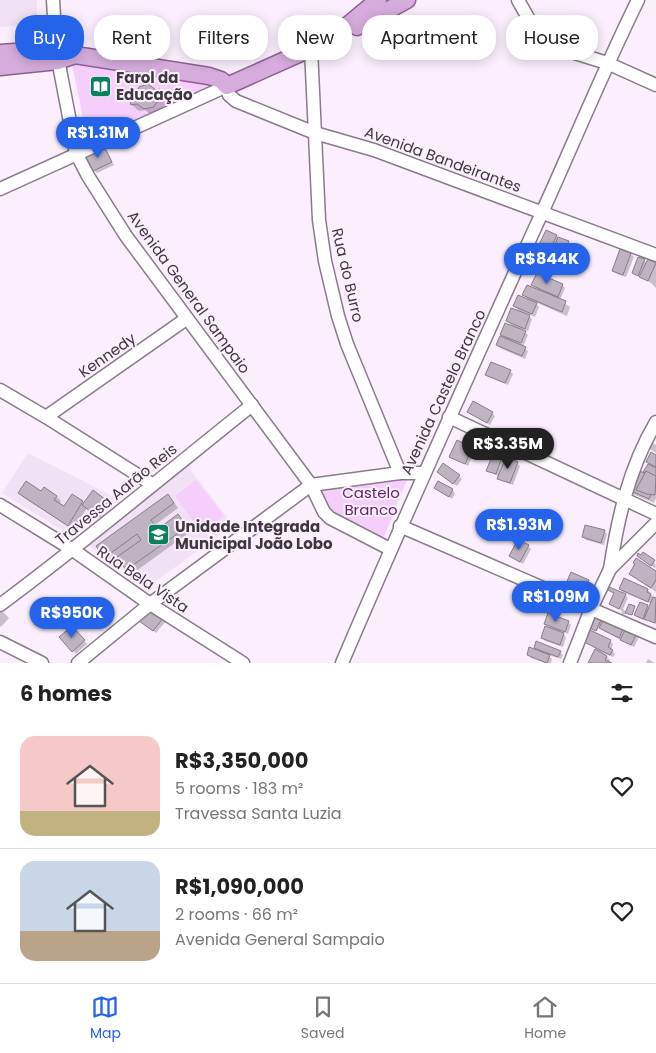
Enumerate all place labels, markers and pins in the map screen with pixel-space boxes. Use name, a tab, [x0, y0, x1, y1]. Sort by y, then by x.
place label: Farol da Educação	[116, 67, 193, 105]
library icon: Farol da Educação	[88, 74, 112, 98]
pin: R$1.31M	[52, 116, 144, 159]
pin: R$844K	[506, 242, 588, 285]
pin: R$3.35M	[462, 428, 554, 470]
pin: R$1.93M	[473, 508, 565, 551]
place label: Unidade Integrada Municipal João Lobo	[175, 516, 333, 554]
school or university icon: Unidade Integrada Municipal João Lobo	[147, 523, 171, 547]
pin: R$1.09M	[510, 580, 602, 623]
pin: R$950K	[31, 596, 113, 639]

